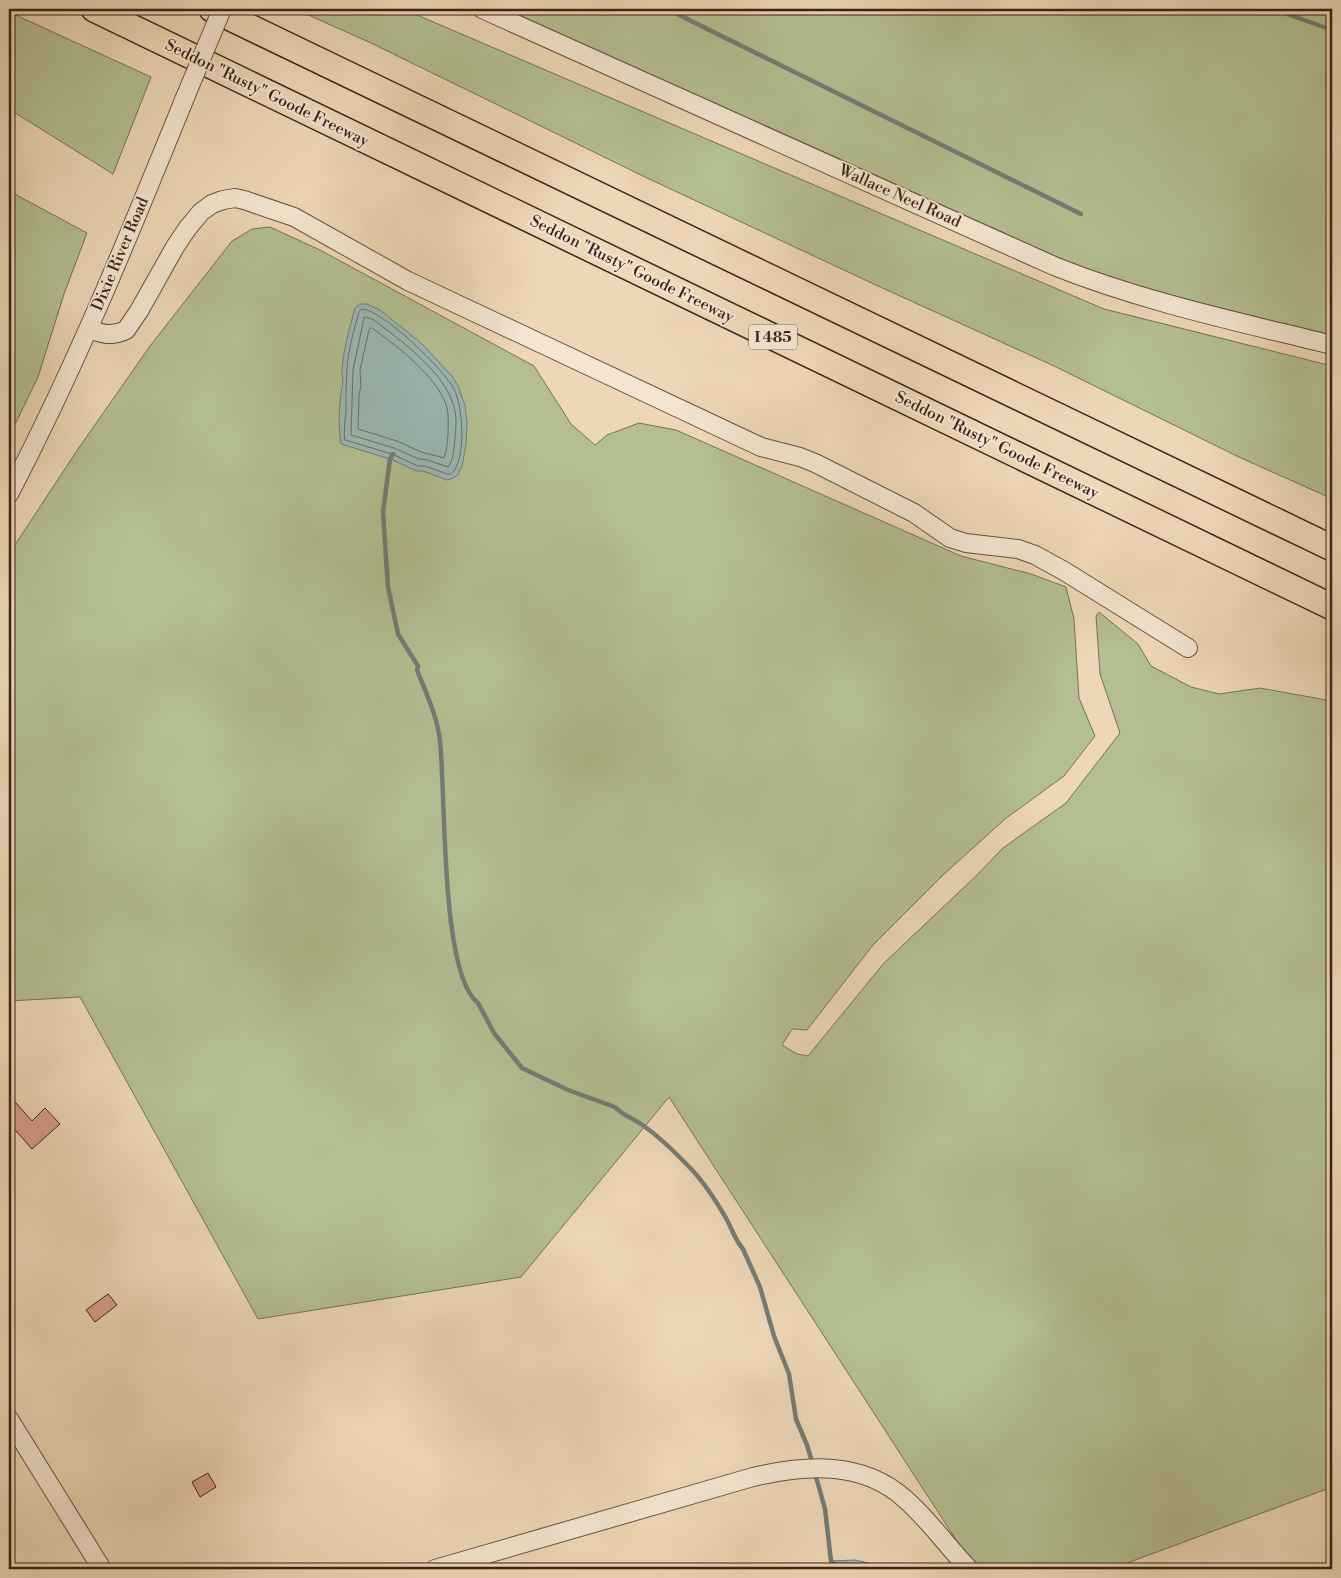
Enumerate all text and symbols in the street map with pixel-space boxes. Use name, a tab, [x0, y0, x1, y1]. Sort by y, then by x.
street label: Seddon "Rusty" Goode Freeway	[162, 35, 372, 151]
street label: Wallace Neel Road	[835, 160, 964, 232]
street label: Dixie River Road	[87, 194, 153, 314]
street label: Seddon "Rusty" Goode Freeway	[527, 211, 737, 327]
road number: I 485	[749, 324, 797, 350]
street label: Seddon "Rusty" Goode Freeway	[892, 387, 1102, 503]

